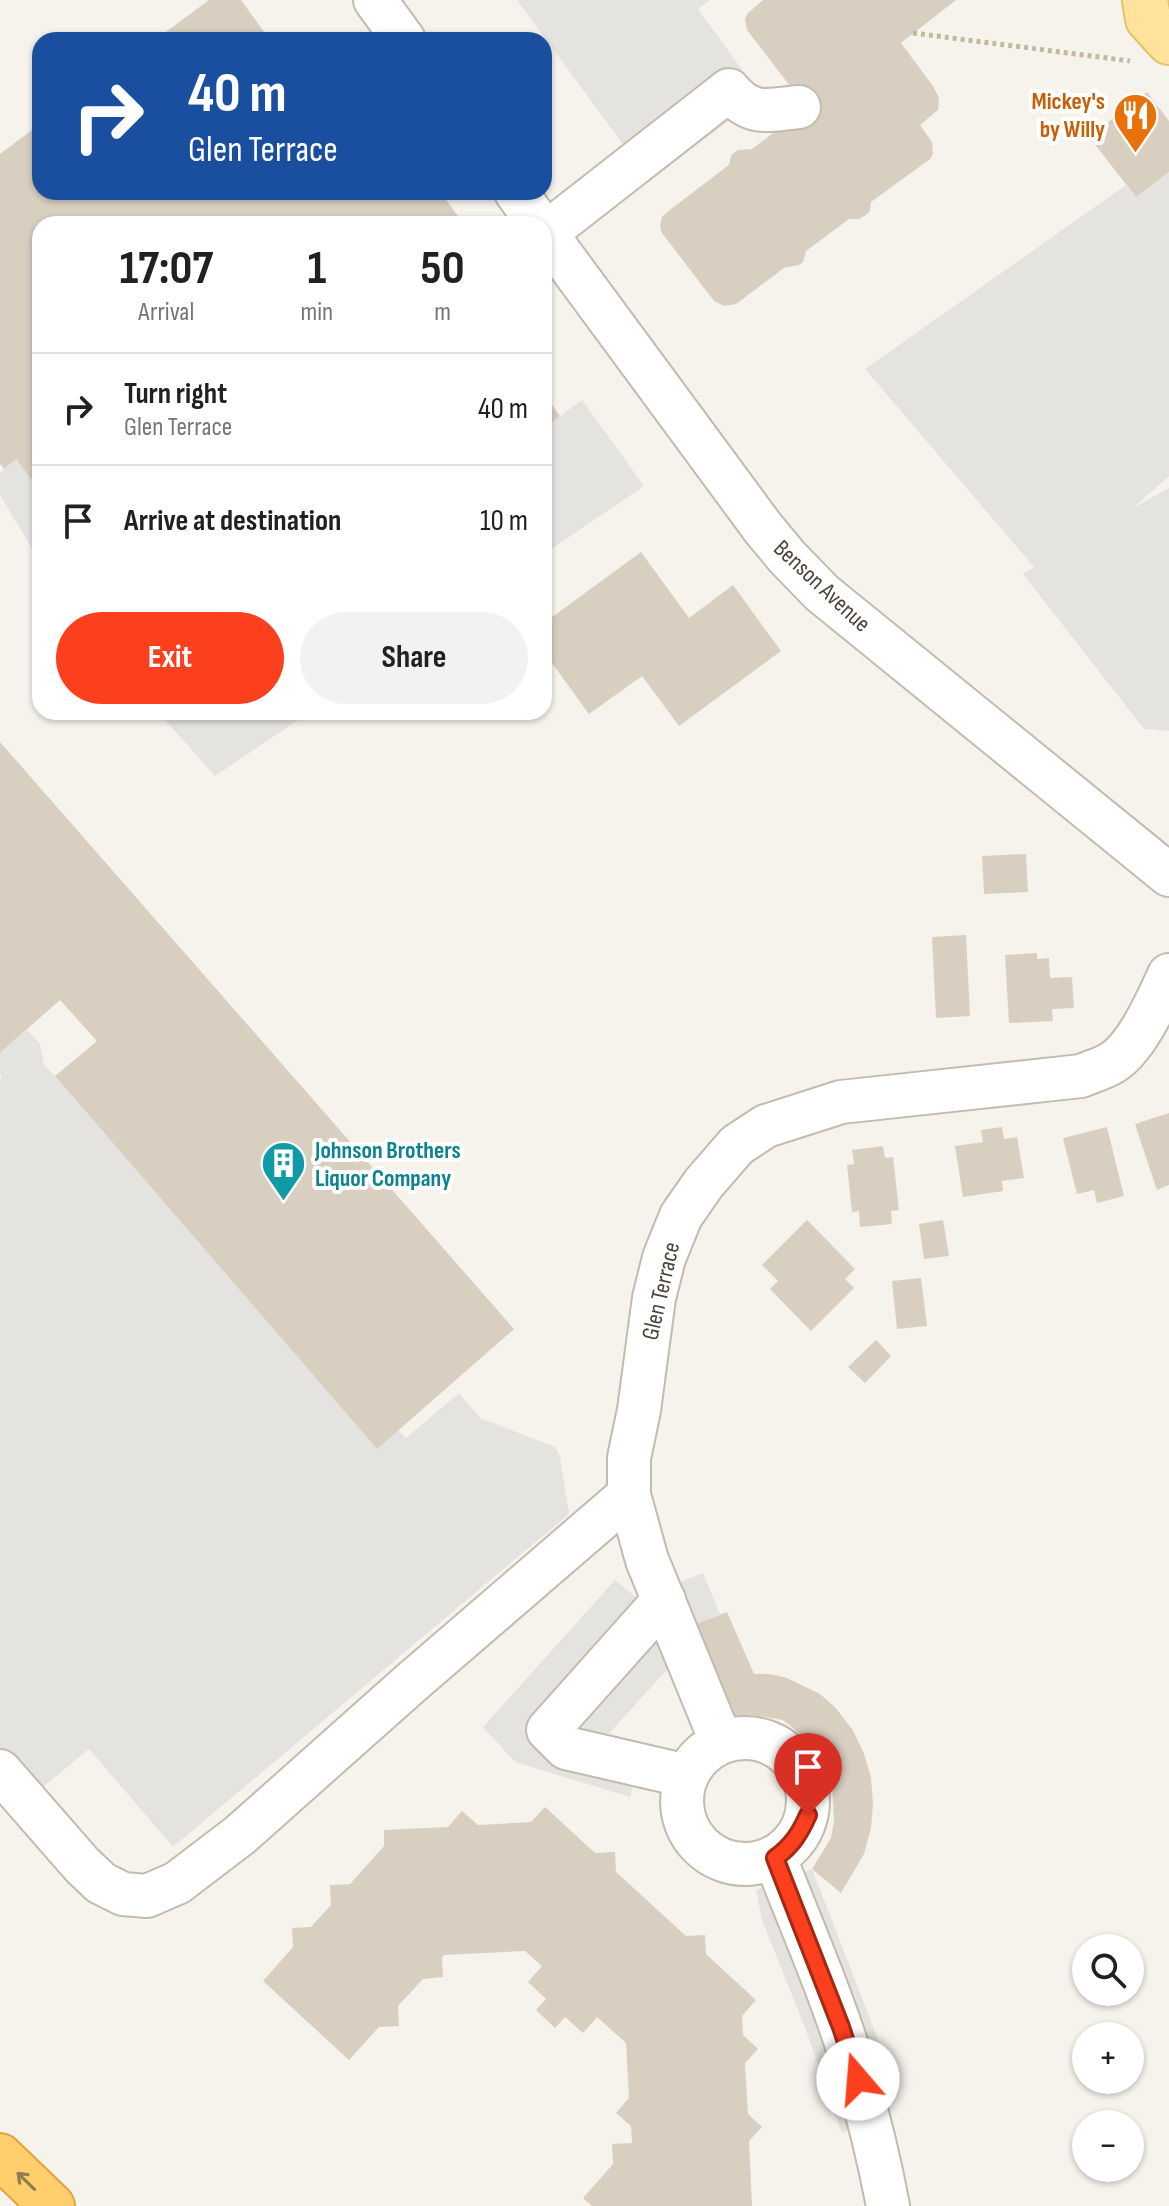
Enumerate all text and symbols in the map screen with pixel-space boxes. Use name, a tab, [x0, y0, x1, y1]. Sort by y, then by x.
text: 40 m	[188, 61, 287, 128]
icon: right	[56, 64, 160, 168]
place label: Mickey's by Willy	[1032, 87, 1105, 144]
restaurant icon: Mickey's by Willy	[1112, 91, 1160, 154]
text: Glen Terrace	[188, 129, 338, 172]
text: 17:07	[119, 240, 213, 297]
text: 1	[307, 240, 326, 297]
text: 50	[421, 240, 465, 297]
text: Arrival	[138, 297, 194, 328]
text: min	[301, 297, 333, 328]
text: m	[434, 297, 451, 328]
text: Turn right	[124, 376, 227, 412]
icon: right	[56, 387, 100, 431]
text: 40 m	[478, 391, 528, 427]
text: Glen Terrace	[124, 412, 232, 443]
icon: arrive	[56, 499, 100, 543]
text: Arrive at destination	[124, 503, 341, 539]
text: 10 m	[480, 503, 528, 539]
street label: Benson Avenue	[768, 534, 876, 638]
button: Exit	[56, 612, 284, 704]
button: Share	[300, 612, 528, 704]
place label: Johnson Brothers Liquor Company	[314, 1136, 461, 1193]
building icon: Johnson Brothers Liquor Company	[260, 1140, 308, 1203]
street label: Glen Terrace	[636, 1239, 686, 1343]
pin	[774, 1733, 842, 1815]
icon: arrive	[786, 1745, 830, 1789]
map controls	[1072, 1934, 1144, 2182]
button: search	[1072, 1934, 1144, 2006]
button: +	[1072, 2022, 1144, 2094]
position arrow	[816, 2037, 900, 2121]
button: −	[1072, 2110, 1144, 2182]
one-way arrow	[17, 2172, 36, 2191]

